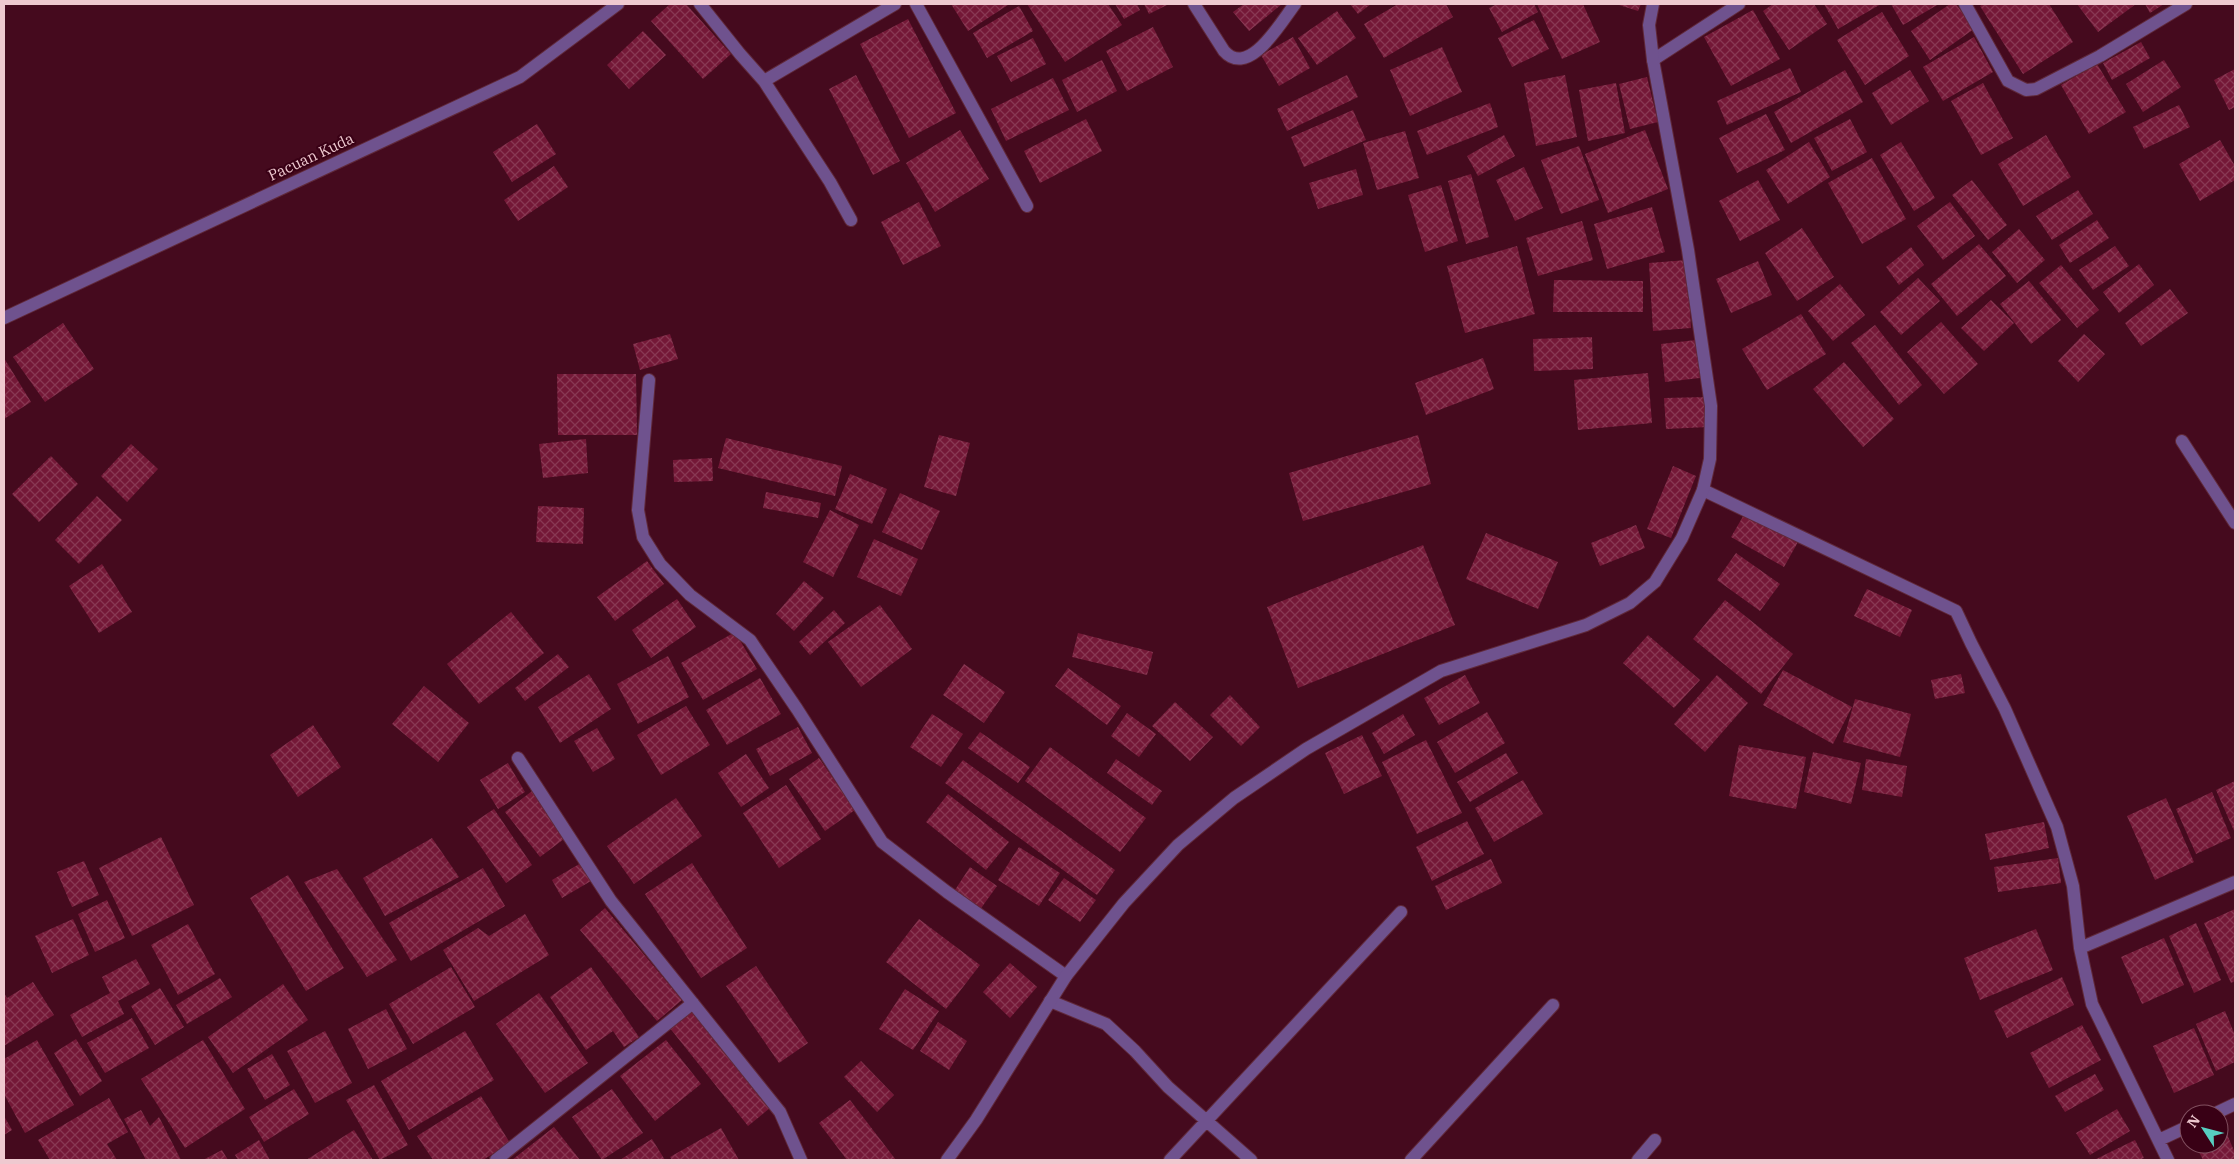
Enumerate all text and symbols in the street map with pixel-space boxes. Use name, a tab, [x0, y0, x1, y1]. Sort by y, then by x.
street label: Pacuan Kuda	[265, 128, 357, 185]
north arrow	[2179, 1104, 2229, 1154]
text: N	[2183, 1112, 2204, 1131]

